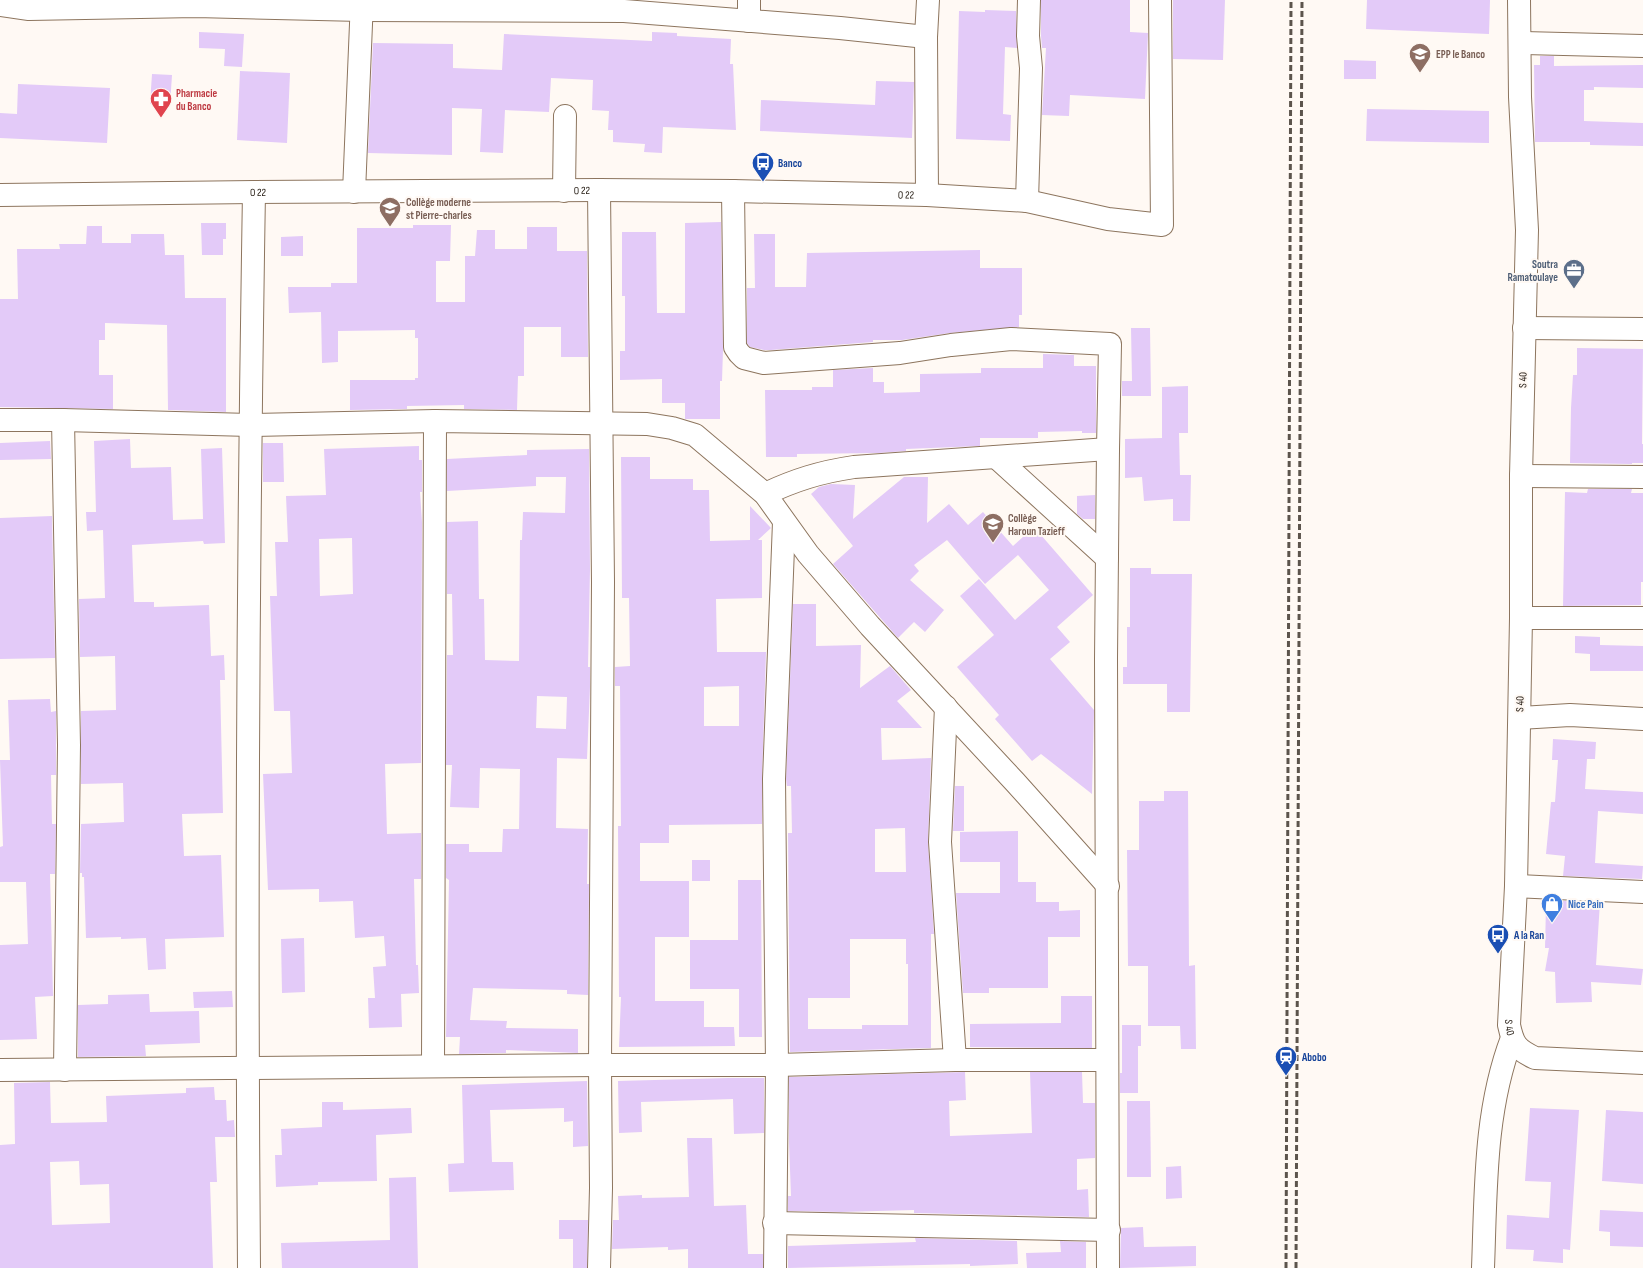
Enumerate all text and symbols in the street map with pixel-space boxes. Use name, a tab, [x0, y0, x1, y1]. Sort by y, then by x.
school or university icon: EPP le Banco	[1407, 41, 1433, 74]
place label: EPP le Banco	[1436, 48, 1485, 61]
pharmacy icon: Pharmacie du Banco	[148, 86, 174, 119]
place label: Pharmacie du Banco	[176, 87, 217, 113]
bus stop icon: Banco	[750, 150, 776, 183]
place label: Banco	[778, 157, 802, 170]
street label: O 22	[574, 184, 591, 197]
street label: O 22	[250, 185, 267, 199]
street label: O 22	[898, 188, 915, 201]
school or university icon: Collège moderne st Pierre-charles	[377, 195, 403, 228]
place label: Collège moderne st Pierre-charles	[406, 196, 472, 222]
office icon: Soutra Ramatoulaye	[1561, 257, 1587, 290]
place label: Soutra Ramatoulaye	[1507, 258, 1558, 284]
street label: S 40	[1516, 372, 1530, 388]
school or university icon: Collège Haroun Tazieff	[980, 511, 1006, 544]
place label: Collège Haroun Tazieff	[1008, 512, 1065, 538]
street label: S 40	[1513, 696, 1527, 712]
shop icon: Nice Pain	[1539, 891, 1565, 924]
place label: Nice Pain	[1568, 898, 1604, 911]
bus stop icon: A la Ran	[1485, 922, 1511, 955]
place label: A la Ran	[1513, 929, 1544, 942]
street label: S 40	[1502, 1019, 1518, 1037]
station icon: Abobo	[1273, 1044, 1299, 1077]
place label: Abobo	[1301, 1051, 1327, 1064]

